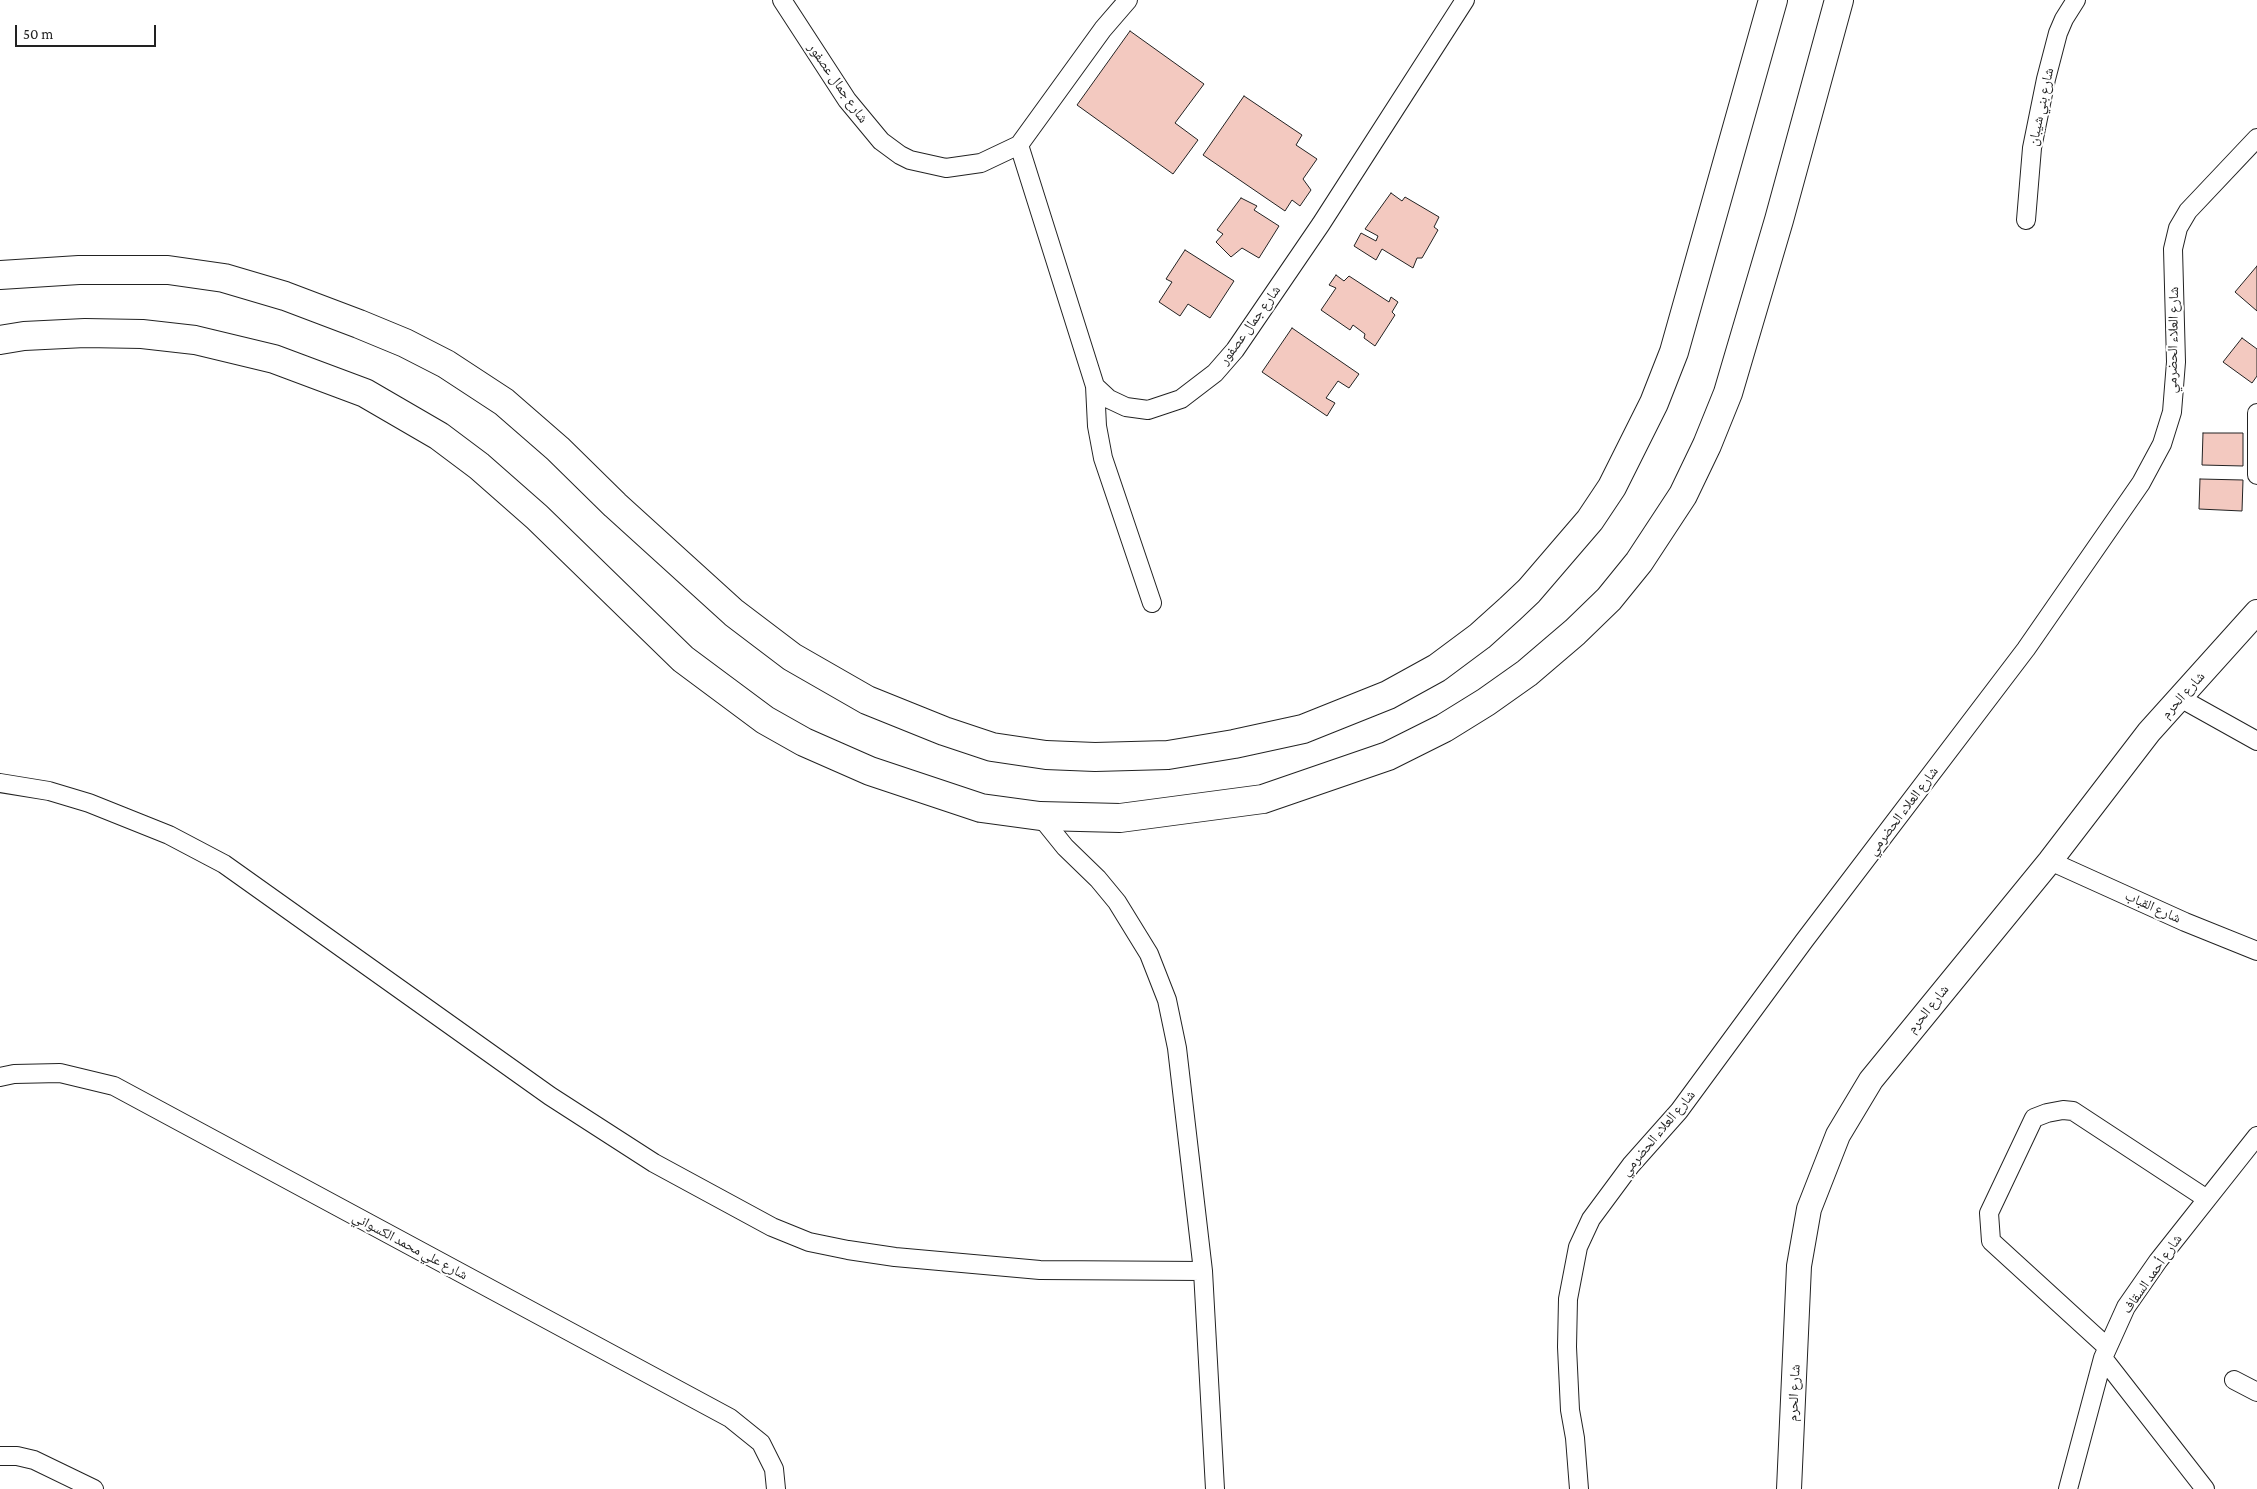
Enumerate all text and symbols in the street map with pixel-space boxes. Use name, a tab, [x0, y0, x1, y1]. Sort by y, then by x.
scale bar	[18, 15, 159, 47]
text: 50 m	[23, 26, 53, 42]
street label: شارع جمال عصفور	[804, 40, 872, 126]
street label: شارع بني شيبان	[2025, 66, 2057, 148]
street label: شارع جمال عصفور	[1216, 282, 1284, 368]
street label: شارع العلاء الحضرمي	[2164, 286, 2182, 394]
street label: شارع الحرم	[2158, 668, 2208, 722]
street label: شارع العلاء الحضرمي	[1864, 763, 1942, 859]
street label: شارع القباب	[2122, 887, 2184, 927]
street label: شارع الحرم	[1903, 981, 1953, 1037]
street label: شارع العلاء الحضرمي	[1617, 1087, 1699, 1179]
street label: شارع علي محمد الكسواني	[350, 1209, 470, 1283]
street label: شارع أحمد السقاف	[2118, 1231, 2186, 1317]
street label: شارع الحرم	[1784, 1364, 1804, 1422]

